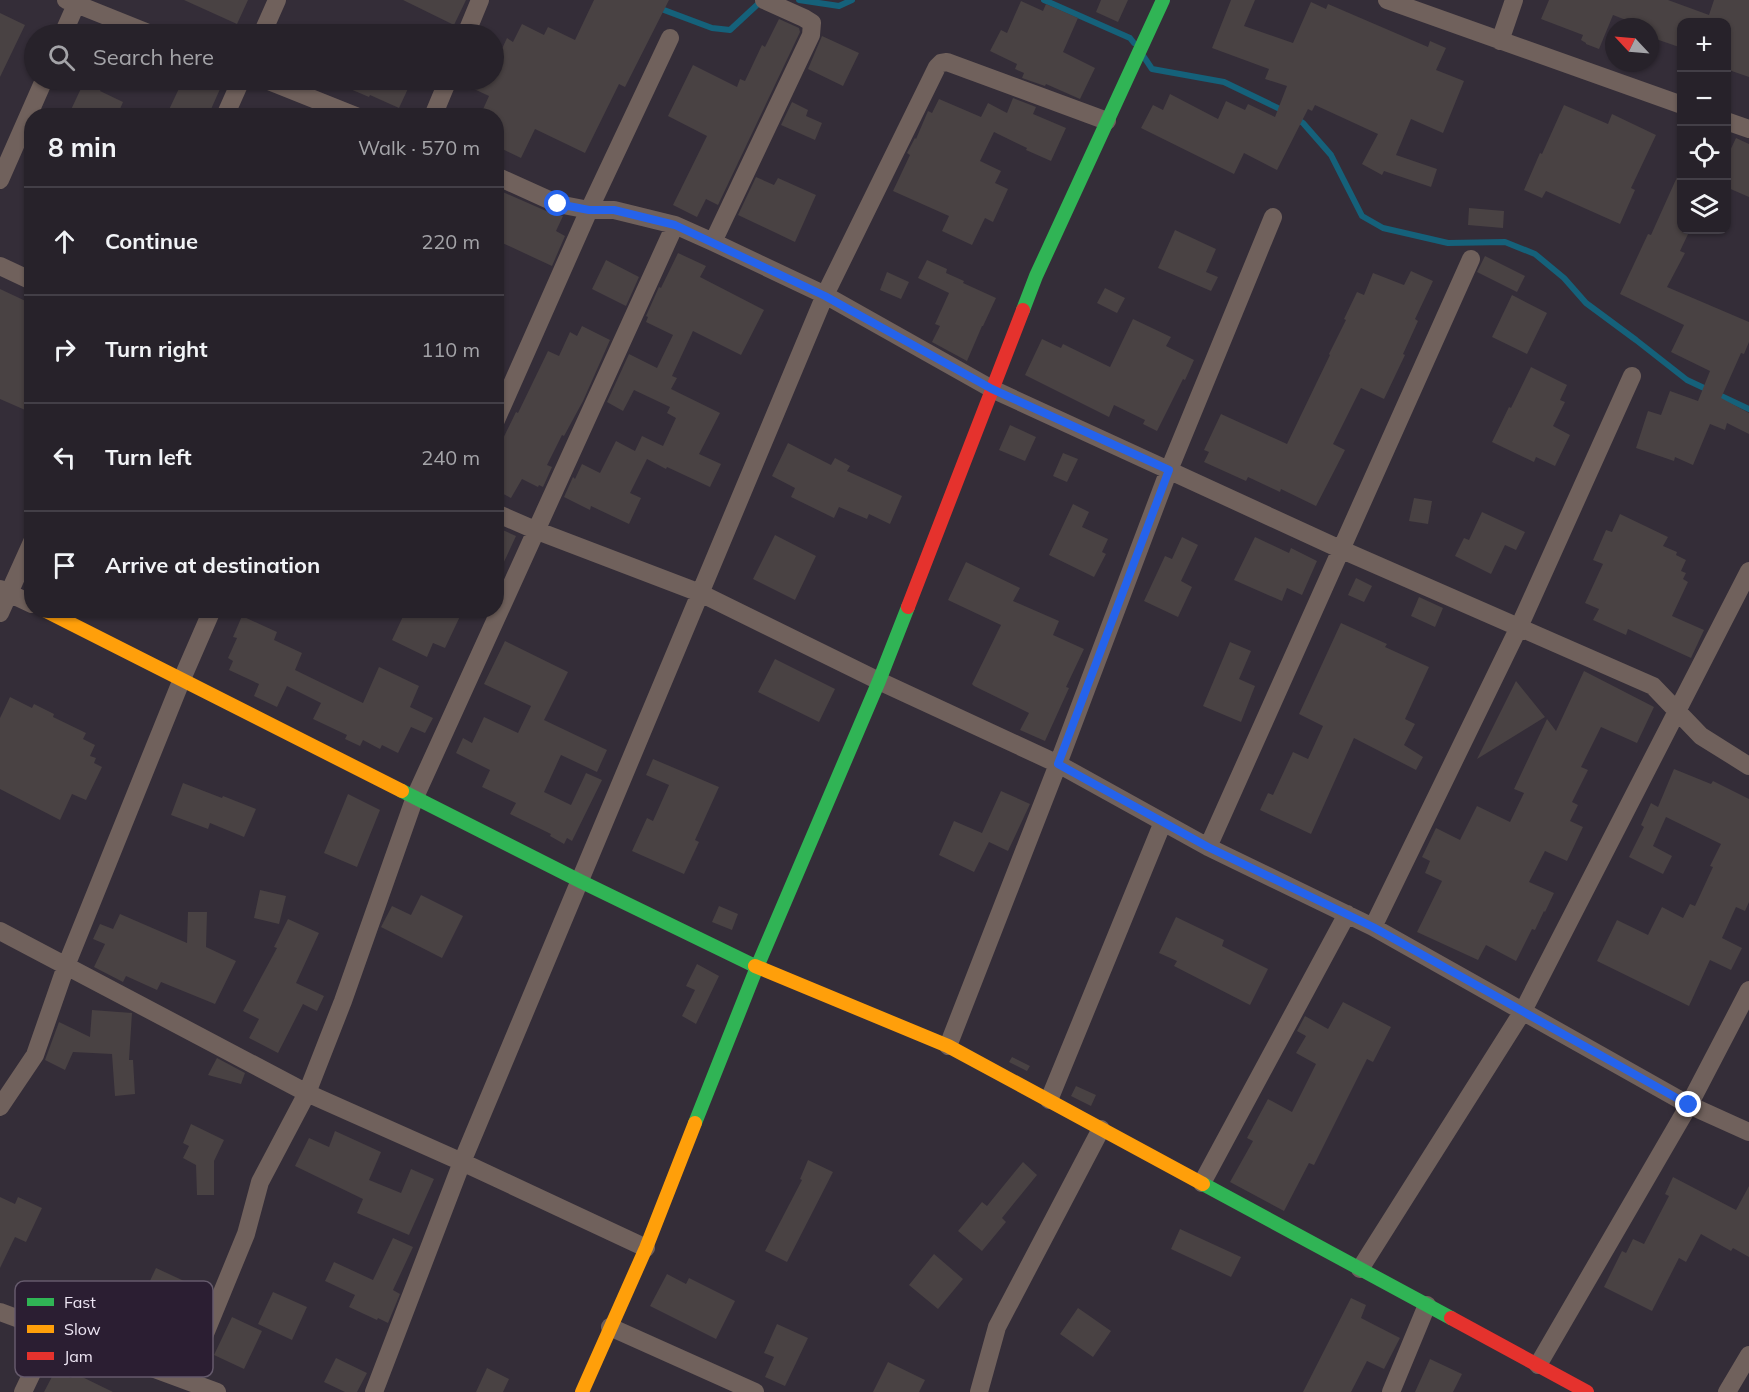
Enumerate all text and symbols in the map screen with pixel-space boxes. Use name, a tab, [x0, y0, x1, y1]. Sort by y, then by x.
north arrow	[1605, 18, 1659, 72]
map controls	[1677, 18, 1731, 234]
button: +	[1677, 18, 1731, 72]
search box	[24, 24, 504, 90]
icon: search	[45, 41, 78, 74]
text: Search here	[93, 43, 214, 71]
button: −	[1677, 72, 1731, 126]
button: locate	[1677, 126, 1731, 180]
text: 8 min	[48, 131, 117, 164]
text: Walk · 570 m	[358, 135, 480, 160]
button: layers	[1677, 180, 1731, 234]
route start	[544, 190, 570, 216]
icon: ahead	[48, 225, 81, 258]
text: Continue	[105, 227, 198, 255]
text: 220 m	[421, 229, 480, 254]
icon: right	[48, 333, 81, 366]
text: Turn right	[105, 335, 208, 363]
text: 110 m	[421, 337, 480, 362]
icon: left	[48, 441, 81, 474]
text: Turn left	[105, 443, 192, 471]
text: 240 m	[421, 445, 480, 470]
icon: arrive	[48, 549, 81, 582]
text: Arrive at destination	[105, 551, 320, 579]
route end	[1675, 1091, 1701, 1117]
legend	[15, 1281, 213, 1377]
text: Fast	[64, 1292, 96, 1312]
text: Slow	[64, 1319, 101, 1339]
text: Jam	[64, 1346, 93, 1366]

